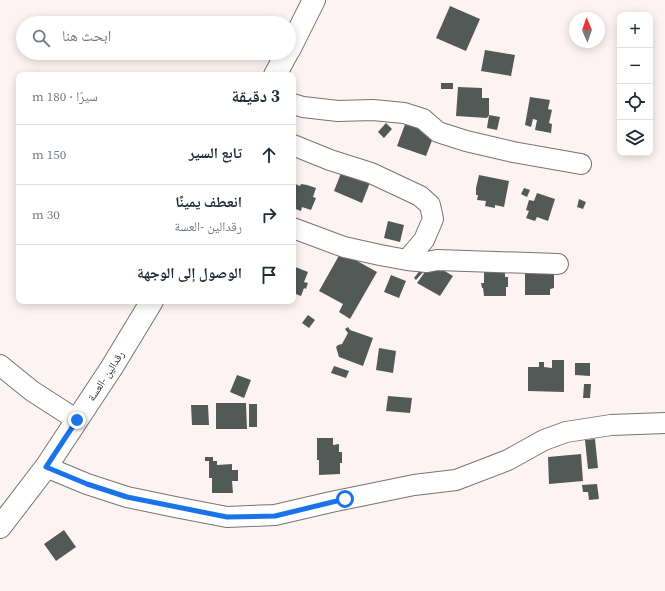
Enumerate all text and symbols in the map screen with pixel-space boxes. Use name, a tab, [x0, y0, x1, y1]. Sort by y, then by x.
north arrow	[569, 12, 605, 48]
map controls	[617, 12, 653, 156]
button: +	[617, 12, 653, 48]
search box	[16, 16, 296, 60]
text: ابحث هنا	[62, 25, 111, 46]
icon: search	[30, 27, 52, 49]
button: −	[617, 48, 653, 84]
text: 3 دقيقة	[231, 84, 280, 108]
button: locate	[617, 84, 653, 120]
text: سيرًا · 180 m	[32, 88, 98, 105]
button: layers	[617, 120, 653, 156]
text: تابع السير	[189, 142, 242, 163]
icon: ahead	[258, 144, 280, 166]
text: 150 m	[32, 146, 66, 163]
text: انعطف يمينًا	[175, 191, 242, 212]
icon: right	[258, 204, 280, 226]
text: 30 m	[32, 206, 60, 223]
text: رقدالين -العسة	[174, 218, 242, 235]
text: الوصول إلى الوجهة	[137, 262, 242, 283]
icon: arrive	[258, 264, 280, 286]
street label: رقدالين -العسة	[84, 348, 128, 404]
route end	[68, 411, 86, 429]
route start	[336, 490, 354, 508]

